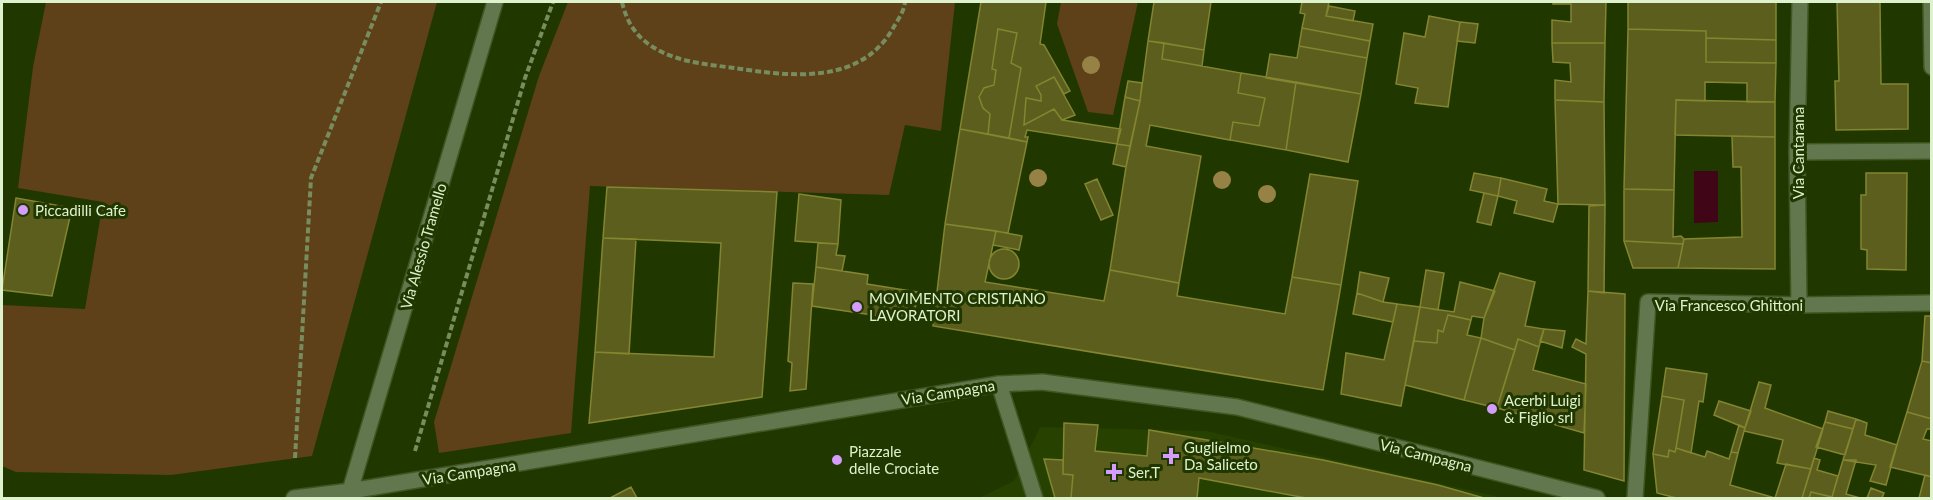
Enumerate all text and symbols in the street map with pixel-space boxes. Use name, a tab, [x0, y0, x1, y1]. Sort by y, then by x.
street label: Via Cantarana	[1789, 107, 1807, 199]
street label: Via Alessio Tramello	[396, 181, 450, 311]
place label: Piccadilli Cafe	[35, 201, 126, 219]
marker: Piccadilli Cafe	[16, 203, 30, 217]
place label: MOVIMENTO CRISTIANO LAVORATORI	[869, 289, 1046, 324]
street label: Via Francesco Ghittoni	[1655, 296, 1803, 314]
marker: MOVIMENTO CRISTIANO LAVORATORI	[850, 300, 864, 314]
street label: Via Campagna	[900, 376, 996, 408]
place label: Acerbi Luigi & Figlio srl	[1504, 391, 1581, 426]
marker: Acerbi Luigi & Figlio srl	[1485, 402, 1499, 416]
street label: Via Campagna	[1378, 435, 1474, 475]
place label: Guglielmo Da Saliceto	[1184, 438, 1258, 473]
place label: Piazzale delle Crociate	[849, 442, 939, 477]
marker: Guglielmo Da Saliceto	[1162, 447, 1180, 465]
marker: Piazzale delle Crociate	[830, 453, 844, 467]
street label: Via Campagna	[421, 456, 517, 488]
marker: Ser.T	[1105, 463, 1123, 481]
place label: Ser.T	[1128, 463, 1160, 481]

